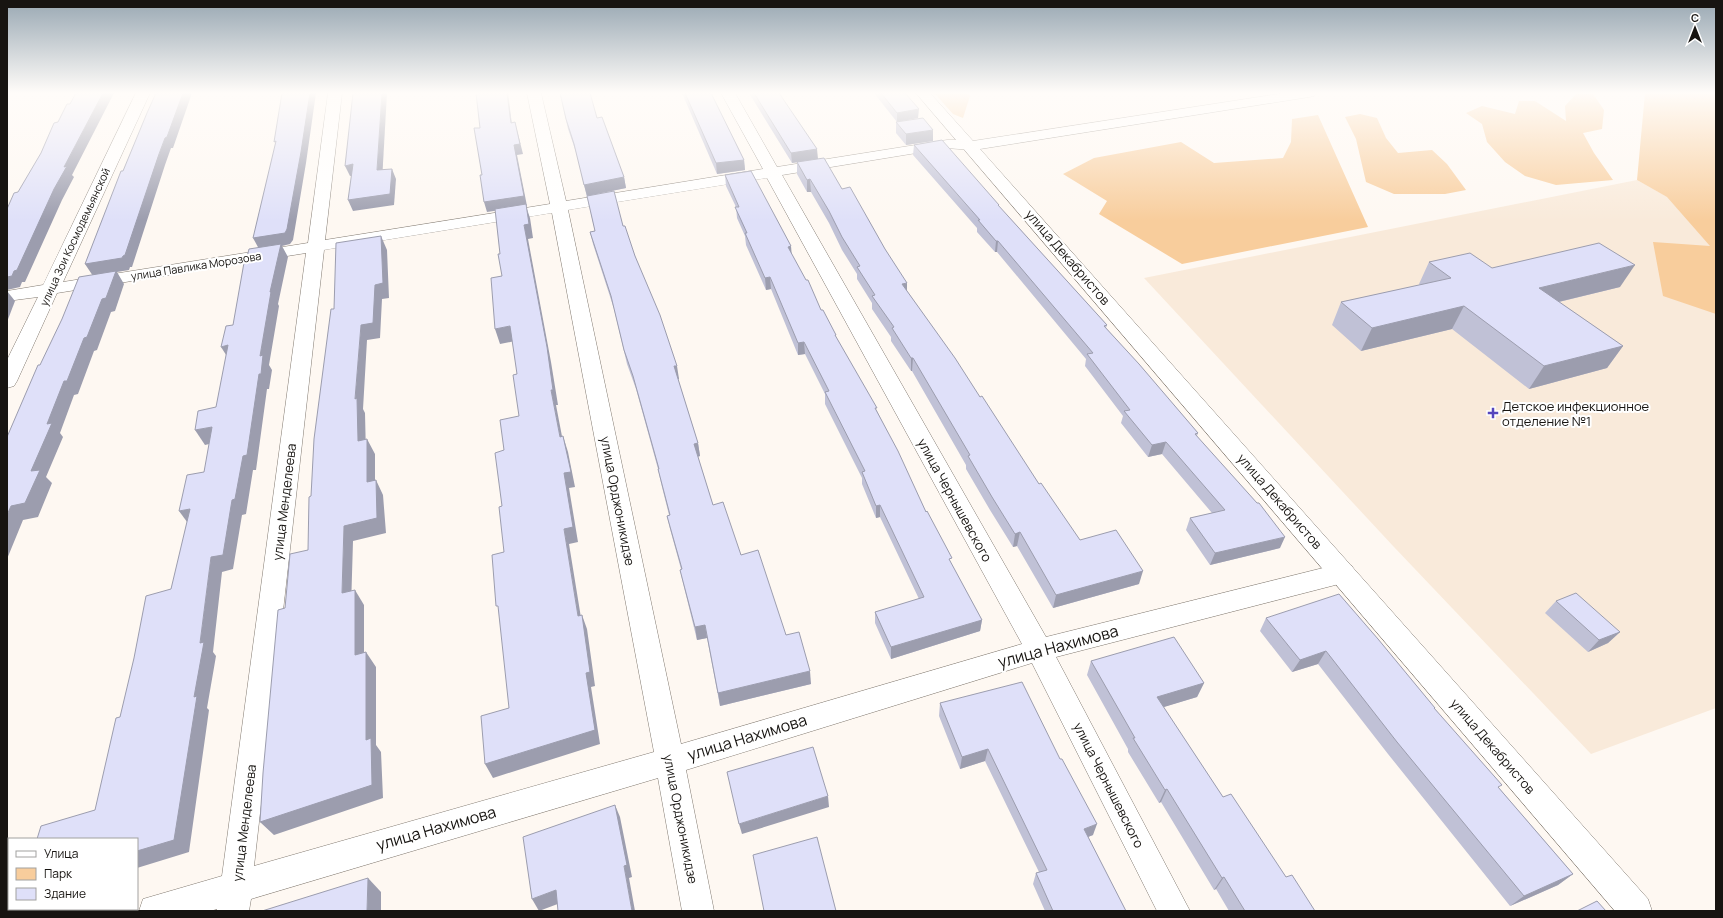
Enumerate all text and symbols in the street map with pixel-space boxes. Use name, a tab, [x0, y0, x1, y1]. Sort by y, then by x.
north arrow	[1675, 8, 1715, 48]
text: С	[1691, 10, 1699, 25]
street label: улица Зои Космодемьянской	[36, 165, 113, 308]
street label: улица Декабристов	[1022, 205, 1115, 309]
street label: улица Павлика Морозова	[130, 248, 262, 283]
place label: Детское инфекционное отделение №1	[1502, 397, 1650, 430]
marker: Детское инфекционное отделение №1	[1487, 407, 1499, 419]
street label: улица Орджоникидзе	[597, 435, 639, 568]
street label: улица Чернышевского	[914, 435, 997, 565]
street label: улица Менделеева	[268, 442, 300, 562]
street label: улица Декабристов	[1234, 449, 1327, 553]
street label: улица Нахимова	[995, 619, 1121, 673]
street label: улица Декабристов	[1447, 694, 1540, 798]
street label: улица Нахимова	[685, 708, 809, 766]
street label: улица Чернышевского	[1070, 719, 1149, 851]
street label: улица Орджоникидзе	[660, 753, 702, 886]
street label: улица Менделеева	[228, 763, 260, 883]
street label: улица Нахимова	[373, 800, 499, 856]
legend	[8, 838, 138, 910]
text: Улица	[44, 845, 78, 862]
text: Парк	[44, 865, 73, 882]
text: Здание	[44, 885, 86, 902]

